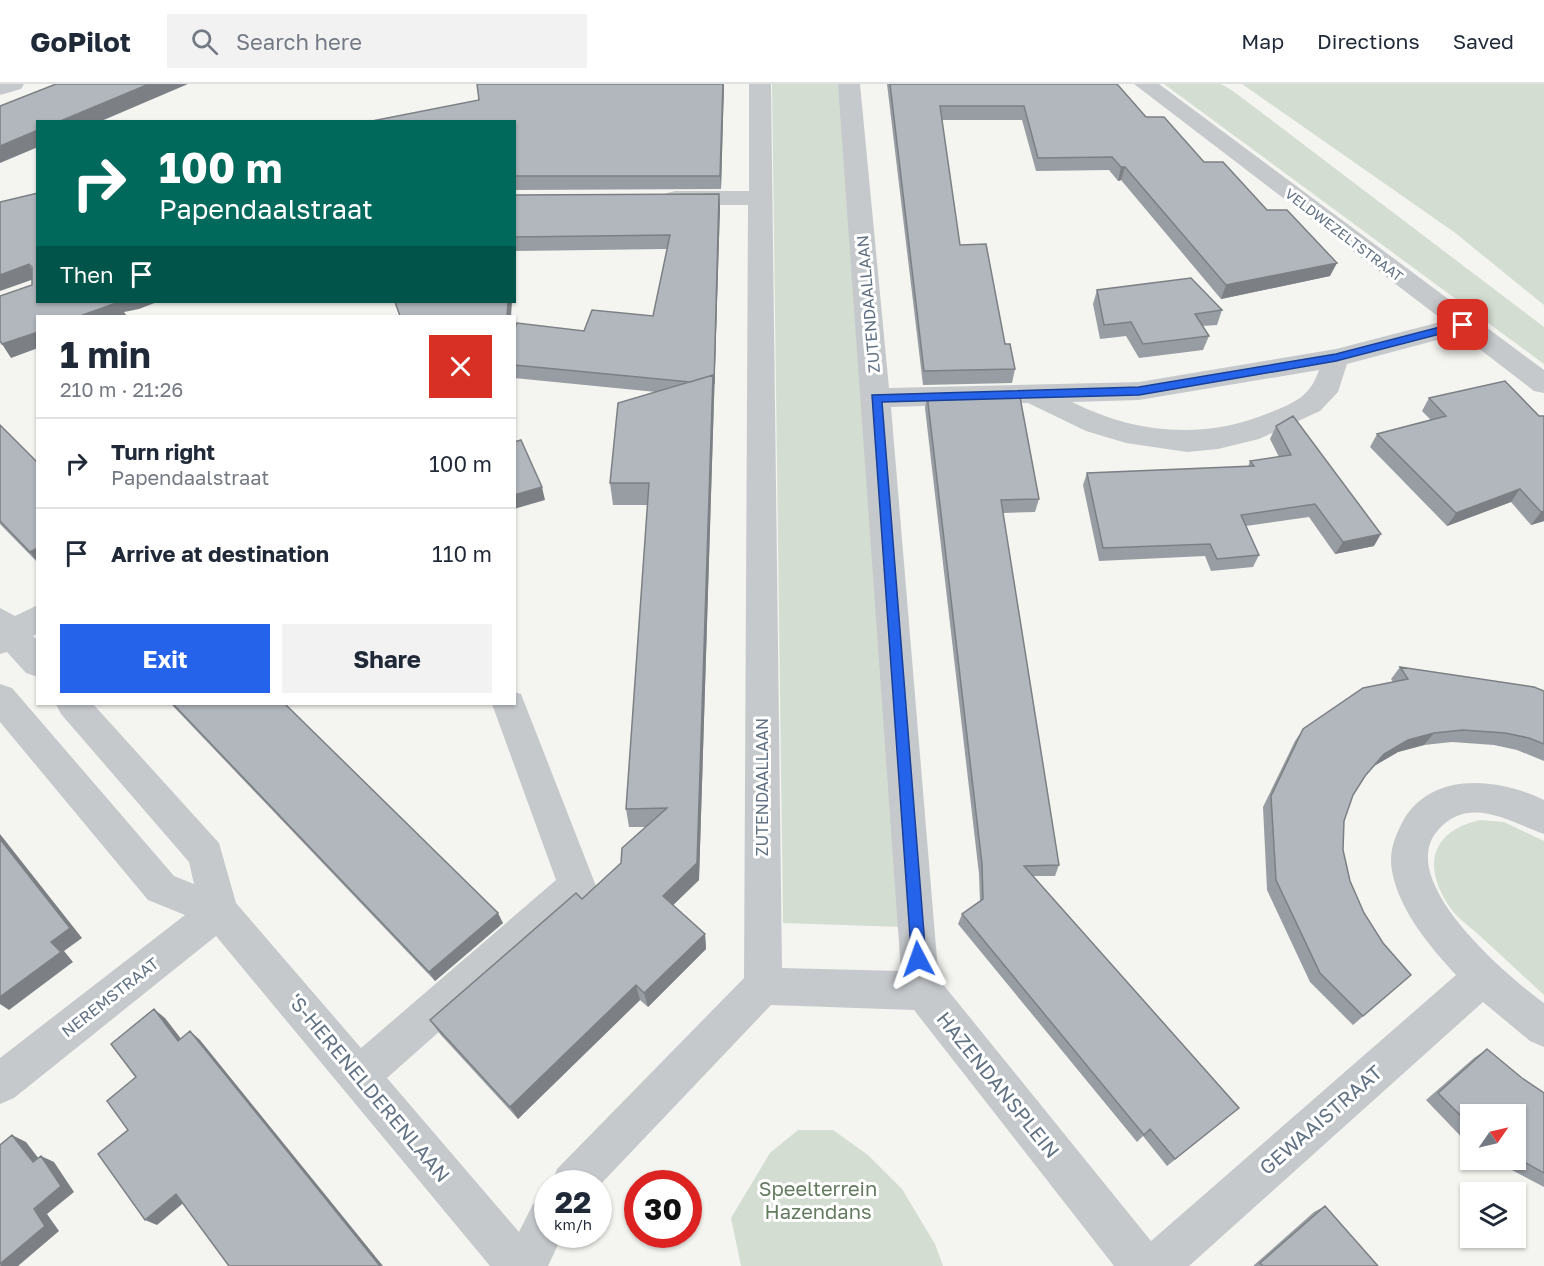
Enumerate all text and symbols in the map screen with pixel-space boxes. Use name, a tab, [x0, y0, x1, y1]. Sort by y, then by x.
search box	[167, 14, 587, 68]
text: GoPilot	[30, 25, 131, 58]
icon: search	[188, 25, 221, 58]
text: Search here	[236, 28, 362, 55]
text: Map	[1241, 28, 1284, 54]
text: Directions	[1317, 28, 1420, 54]
text: Saved	[1453, 28, 1514, 54]
text: 100 m	[159, 142, 282, 192]
icon: right	[60, 144, 138, 222]
street label: VELDWEZELTSTRAAT	[1282, 185, 1407, 285]
text: Papendaalstraat	[159, 193, 373, 225]
street label: ZUTENDAALLAAN	[852, 234, 884, 374]
icon: arrive	[125, 258, 158, 291]
text: Then	[60, 261, 113, 288]
pin	[1437, 299, 1488, 350]
icon: arrive	[1446, 308, 1479, 341]
text: 1 min	[60, 333, 151, 376]
button: close	[429, 335, 492, 398]
text: 210 m · 21:26	[60, 377, 183, 401]
text: Turn right	[111, 438, 215, 465]
icon: right	[60, 447, 93, 480]
text: 100 m	[429, 450, 492, 477]
text: Papendaalstraat	[111, 465, 269, 489]
icon: arrive	[60, 537, 93, 570]
text: Arrive at destination	[111, 540, 329, 567]
text: 110 m	[432, 540, 492, 567]
button: Exit	[60, 624, 270, 693]
button: Share	[282, 624, 492, 693]
street label: ZUTENDAALLAAN	[752, 718, 772, 856]
position arrow	[886, 927, 950, 991]
street label: NEREMSTRAAT	[58, 953, 163, 1041]
street label: 'S-HERENELDERENLAAN	[284, 988, 456, 1186]
street label: HAZENDANSPLEIN	[932, 1006, 1065, 1162]
street label: GEWAAISTRAAT	[1254, 1060, 1386, 1179]
north arrow	[1460, 1104, 1526, 1170]
map controls	[1460, 1104, 1526, 1248]
speed limit sign: 30	[624, 1170, 702, 1248]
park label: Speelterrein Hazendans	[759, 1176, 877, 1223]
button: layers	[1460, 1182, 1526, 1248]
text: 22	[555, 1184, 591, 1220]
text: km/h	[554, 1215, 592, 1233]

